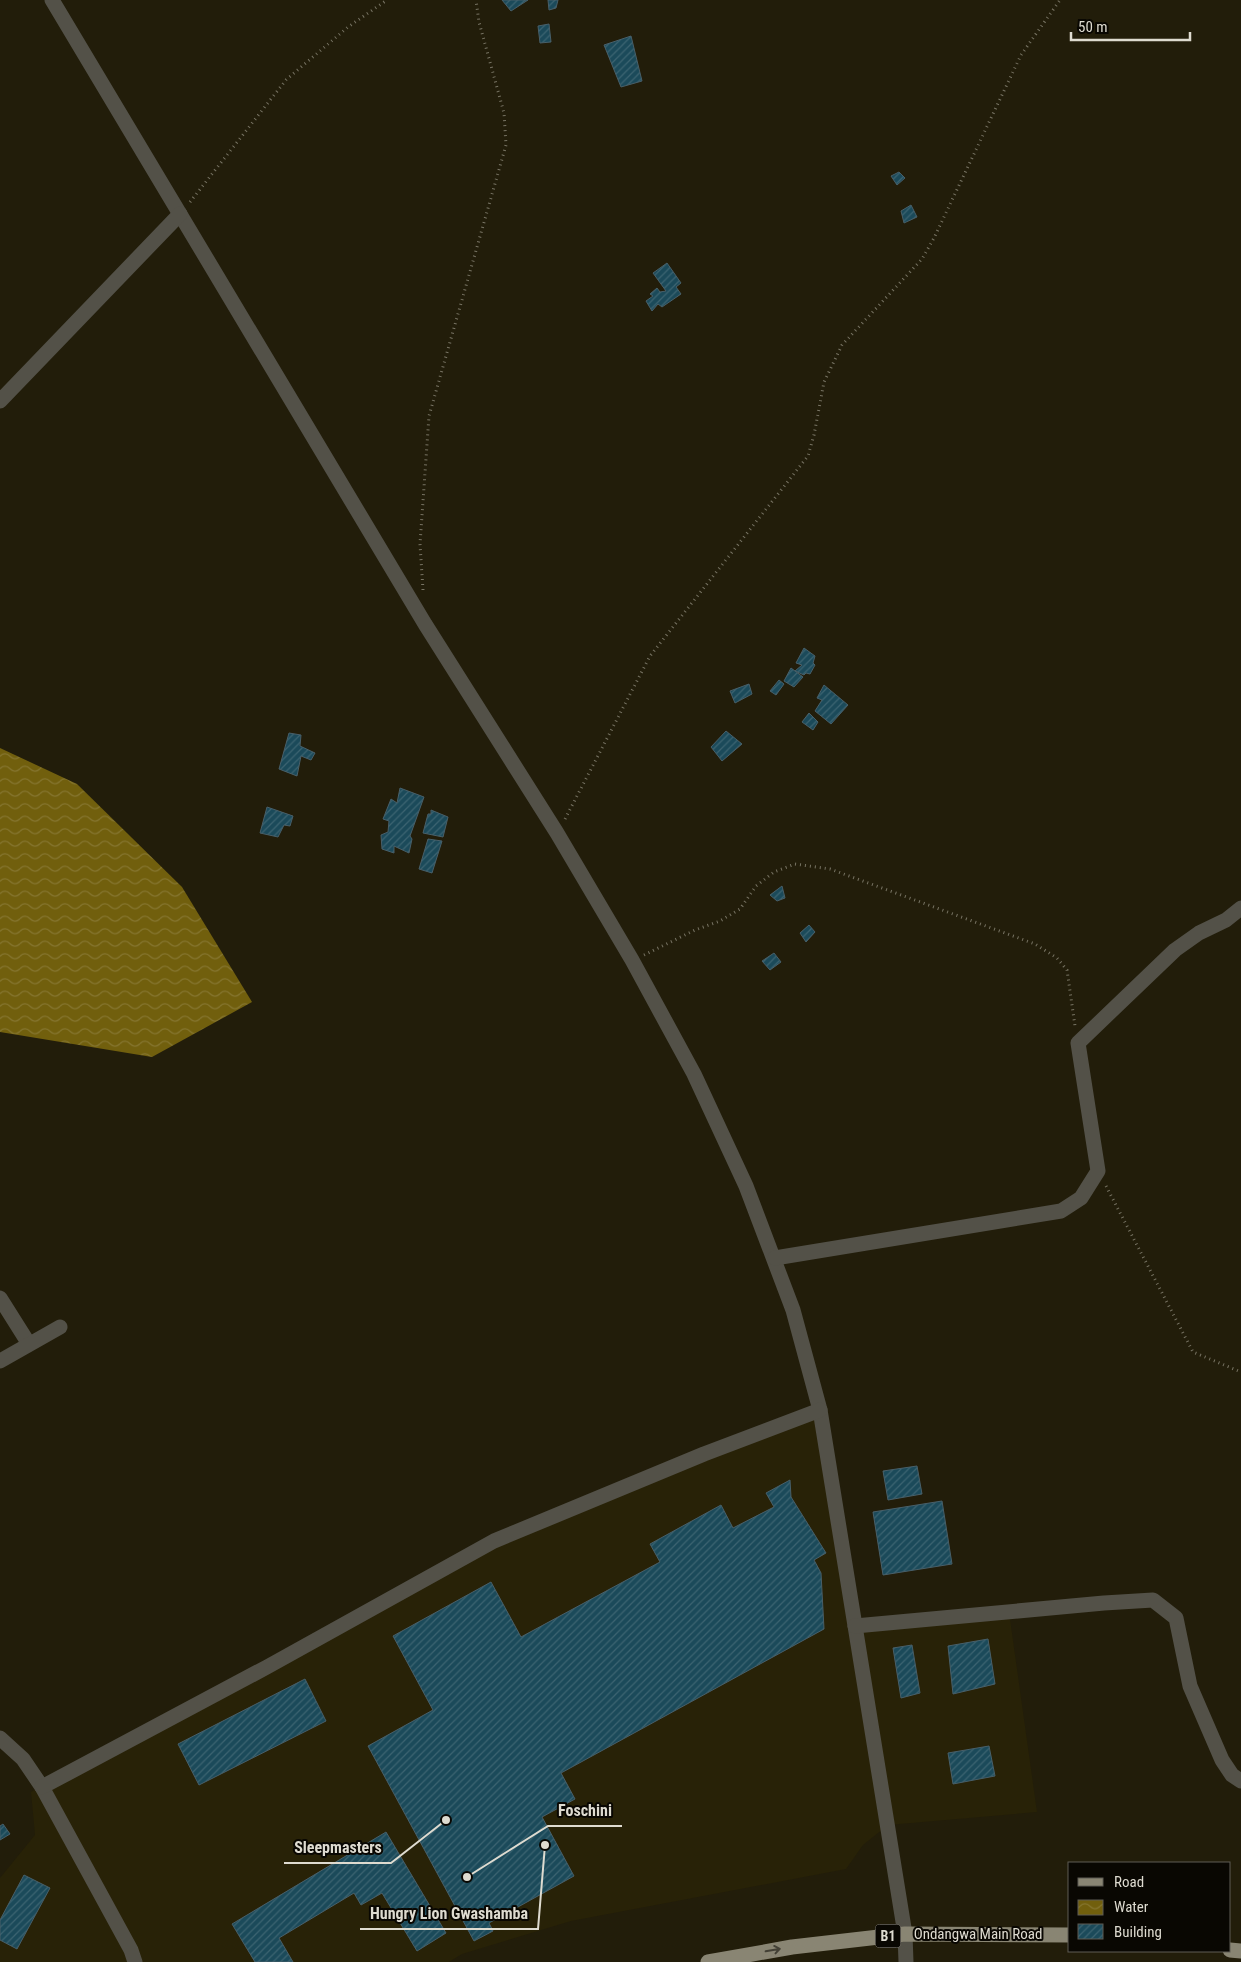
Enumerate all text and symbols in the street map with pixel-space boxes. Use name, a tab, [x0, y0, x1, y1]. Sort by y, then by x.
scale bar	[1071, 10, 1190, 42]
text: 50 m	[1078, 18, 1108, 36]
callout: Foschini	[548, 1795, 622, 1826]
text: Foschini	[558, 1801, 612, 1820]
callout: Sleepmasters	[284, 1832, 391, 1863]
text: Sleepmasters	[294, 1838, 382, 1857]
legend	[1068, 1862, 1231, 1952]
text: Road	[1114, 1873, 1144, 1891]
callout: Hungry Lion Gwashamba	[360, 1898, 538, 1929]
text: Water	[1114, 1898, 1149, 1916]
text: Hungry Lion Gwashamba	[370, 1904, 529, 1923]
text: Building	[1114, 1923, 1162, 1941]
road number: B1	[876, 1924, 900, 1948]
street label: Ondangwa Main Road	[914, 1925, 1042, 1943]
one-way arrow	[765, 1945, 781, 1955]

